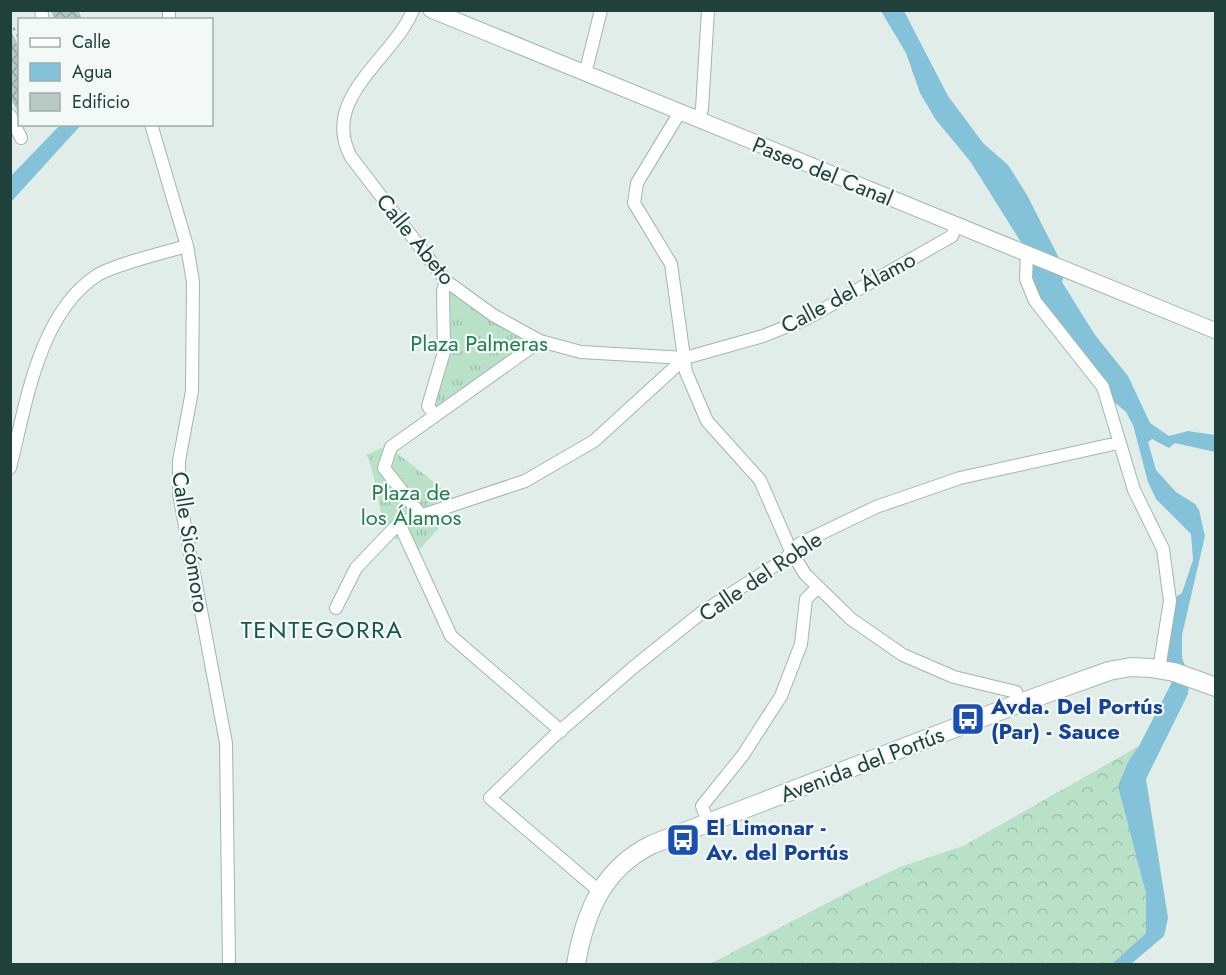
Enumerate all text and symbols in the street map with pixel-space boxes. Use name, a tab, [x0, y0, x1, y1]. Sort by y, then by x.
legend	[18, 18, 213, 126]
text: Calle	[72, 29, 111, 55]
text: Agua	[72, 59, 112, 85]
text: Edificio	[72, 89, 130, 115]
street label: Paseo del Canal	[748, 128, 898, 214]
street label: Calle Abeto	[369, 186, 463, 292]
street label: Calle del Álamo	[775, 243, 921, 341]
park label: Plaza Palmeras	[410, 327, 548, 359]
street label: Calle Sicómoro	[164, 469, 218, 615]
park label: Plaza de los Álamos	[361, 476, 461, 533]
street label: Calle del Roble	[692, 523, 828, 629]
district label: TENTEGORRA	[241, 612, 403, 647]
place label: Avda. Del Portús (Par) - Sauce	[990, 690, 1163, 747]
bus stop icon: Avda. Del Portús (Par) - Sauce	[950, 701, 986, 737]
street label: Avenida del Portús	[775, 718, 949, 810]
place label: El Limonar - Av. del Portús	[705, 811, 849, 868]
bus stop icon: El Limonar - Av. del Portús	[665, 822, 701, 858]

